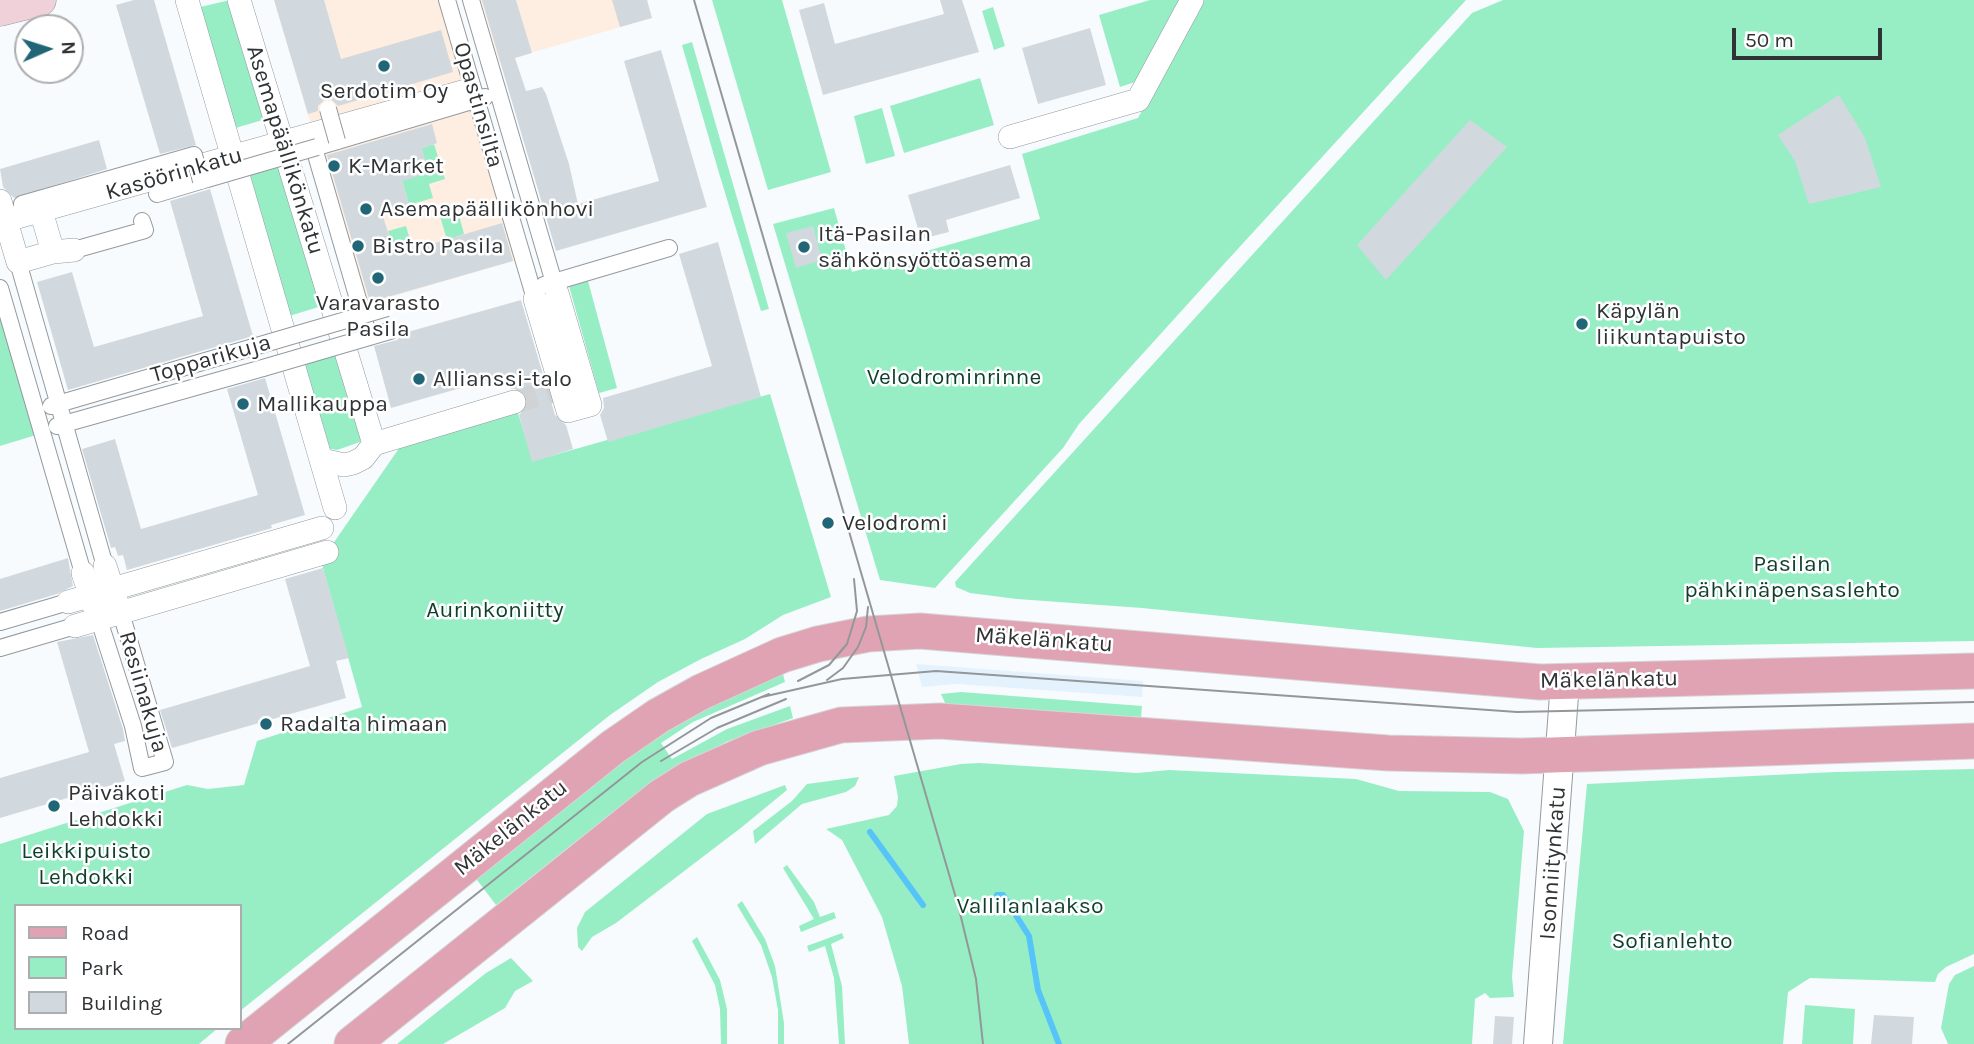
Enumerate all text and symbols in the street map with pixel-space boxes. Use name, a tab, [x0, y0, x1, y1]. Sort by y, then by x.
north arrow	[14, 14, 84, 84]
scale bar	[1736, 14, 1886, 58]
text: 50 m	[1745, 28, 1794, 52]
street label: Opastinsilta	[447, 39, 509, 171]
text: N	[57, 41, 79, 55]
street label: Asemapäällikönkatu	[240, 42, 330, 258]
marker: Serdotim Oy	[376, 58, 392, 74]
place label: Serdotim Oy	[320, 77, 448, 105]
street label: Kasöörinkatu	[102, 141, 246, 207]
place label: K-Market	[348, 152, 444, 180]
marker: K-Market	[326, 158, 342, 174]
place label: Asemapäällikönhovi	[380, 195, 594, 223]
marker: Asemapäällikönhovi	[358, 201, 374, 217]
place label: Itä-Pasilan sähkönsyöttöasema	[818, 220, 1032, 274]
place label: Bistro Pasila	[372, 232, 504, 260]
marker: Bistro Pasila	[350, 238, 366, 254]
marker: Itä-Pasilan sähkönsyöttöasema	[796, 239, 812, 255]
marker: Varavarasto Pasila	[370, 270, 386, 286]
place label: Varavarasto Pasila	[316, 289, 440, 343]
place label: Käpylän liikuntapuisto	[1596, 297, 1746, 351]
marker: Käpylän liikuntapuisto	[1574, 316, 1590, 332]
street label: Topparikuja	[148, 329, 274, 389]
park label: Velodrominrinne	[867, 363, 1041, 391]
place label: Allianssi-talo	[433, 365, 572, 393]
marker: Allianssi-talo	[411, 371, 427, 387]
place label: Mallikauppa	[257, 390, 388, 418]
marker: Mallikauppa	[235, 396, 251, 412]
place label: Velodromi	[842, 509, 948, 537]
marker: Velodromi	[820, 515, 836, 531]
park label: Pasilan pähkinäpensaslehto	[1684, 550, 1900, 604]
park label: Aurinkoniitty	[426, 596, 564, 624]
street label: Mäkelänkatu	[974, 621, 1114, 659]
street label: Resiinakuja	[113, 628, 173, 756]
street label: Mäkelänkatu	[1540, 665, 1678, 695]
place label: Radalta himaan	[280, 710, 448, 738]
marker: Radalta himaan	[258, 716, 274, 732]
street label: Mäkelänkatu	[449, 774, 573, 882]
place label: Päiväkoti Lehdokki	[68, 779, 165, 833]
street label: Isonniitynkatu	[1534, 785, 1572, 941]
marker: Päiväkoti Lehdokki	[46, 798, 62, 814]
park label: Leikkipuisto Lehdokki	[21, 837, 151, 891]
park label: Vallilanlaakso	[957, 892, 1103, 920]
legend	[14, 904, 242, 1030]
text: Road	[81, 921, 129, 945]
park label: Sofianlehto	[1611, 927, 1733, 955]
text: Park	[81, 956, 124, 980]
text: Building	[81, 991, 162, 1015]

